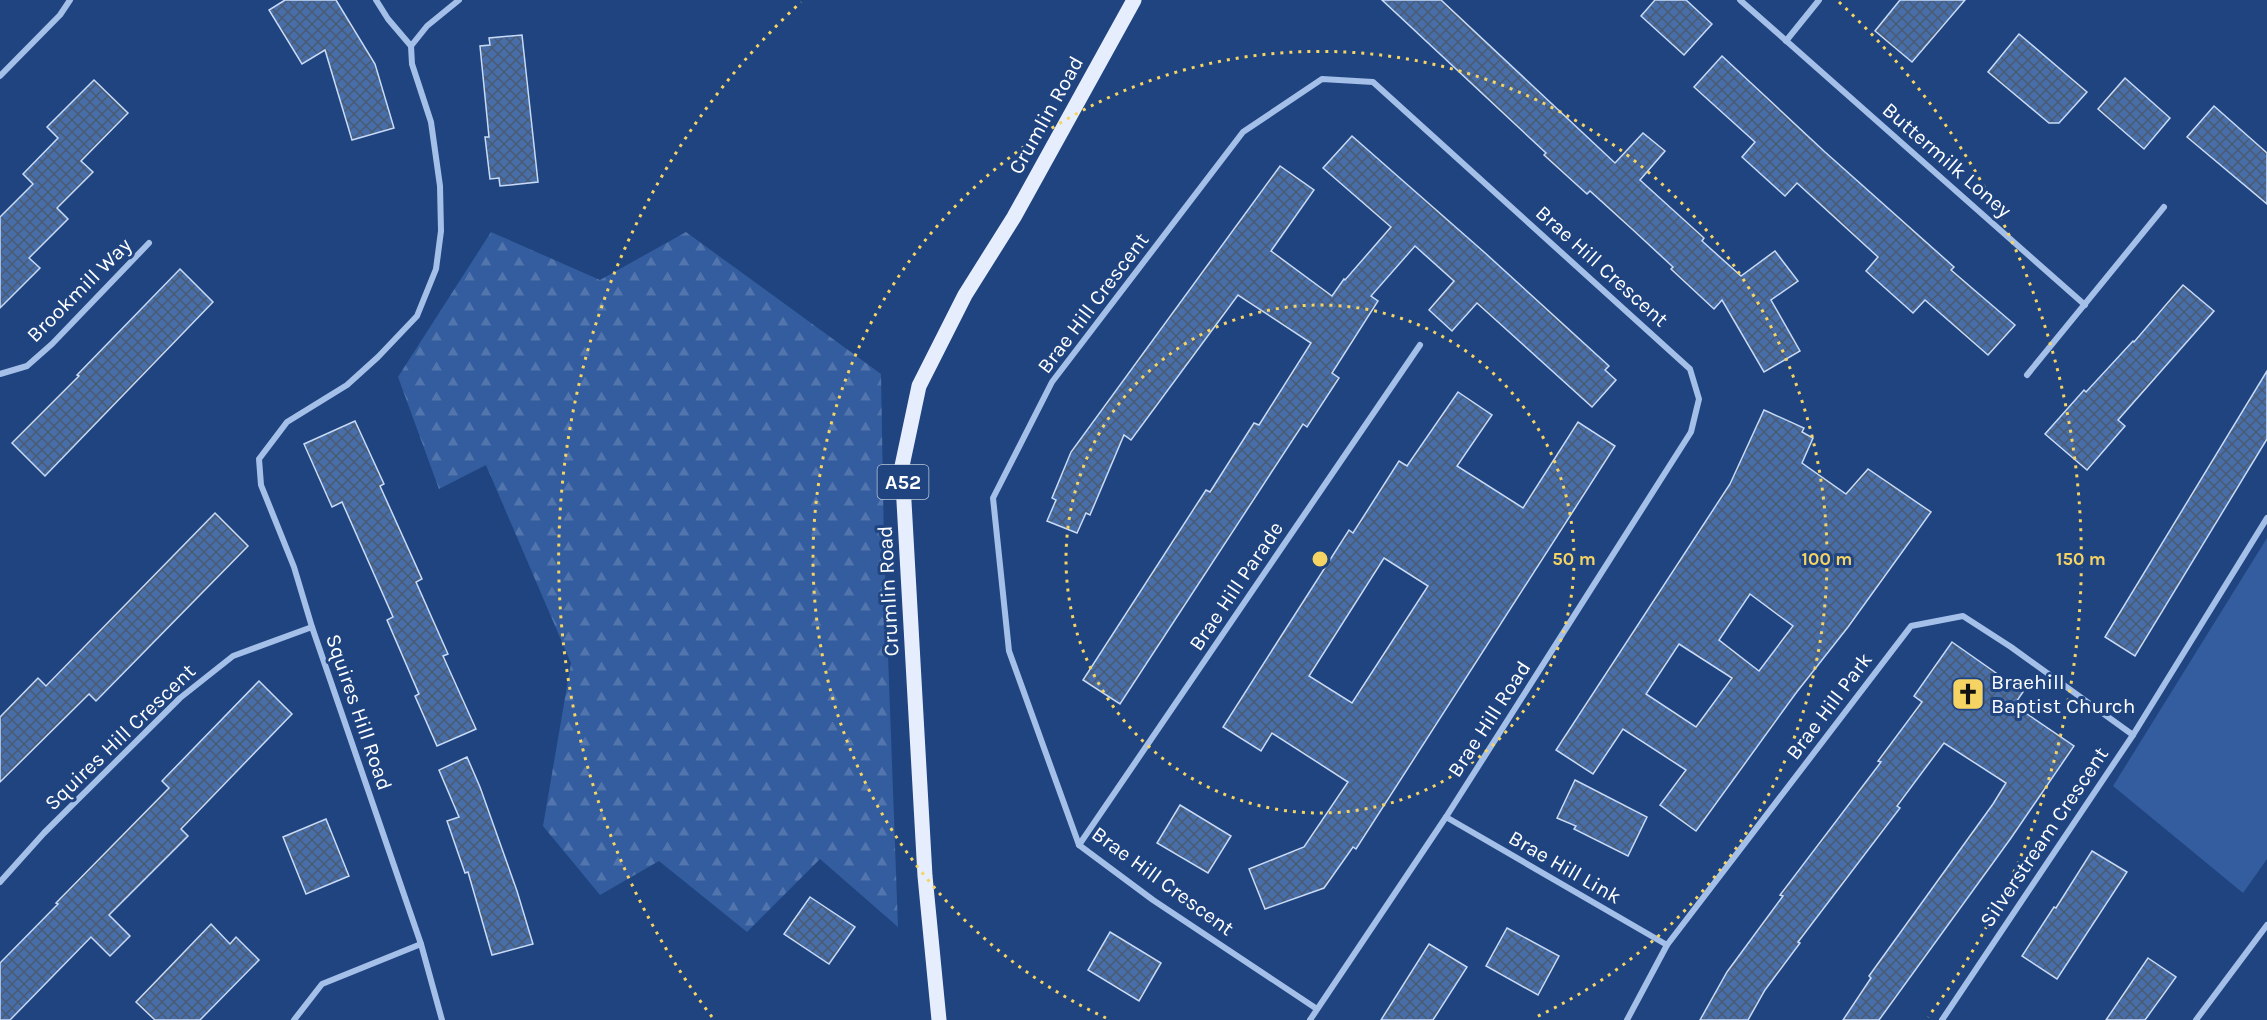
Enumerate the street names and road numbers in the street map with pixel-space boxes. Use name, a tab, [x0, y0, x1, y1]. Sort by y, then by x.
street label: Crumlin Road	[1004, 52, 1088, 178]
street label: Buttermilk Loney	[1878, 97, 2017, 223]
street label: Brae Hill Crescent	[1531, 200, 1673, 332]
street label: Brae Hill Crescent	[1032, 228, 1154, 378]
street label: Brookmill Way	[22, 233, 136, 347]
road number: A52	[878, 465, 928, 499]
street label: Brae Hill Parade	[1184, 517, 1288, 655]
street label: Crumlin Road	[873, 525, 903, 657]
street label: Squires Hill Road	[321, 631, 397, 793]
street label: Brae Hill Park	[1781, 648, 1877, 764]
street label: Brae Hill Road	[1443, 657, 1535, 781]
street label: Squires Hill Crescent	[40, 659, 200, 815]
street label: Silverstream Crescent	[1975, 742, 2113, 931]
street label: Brae Hill Crescent	[1087, 821, 1239, 941]
street label: Brae Hill Link	[1505, 825, 1626, 909]

